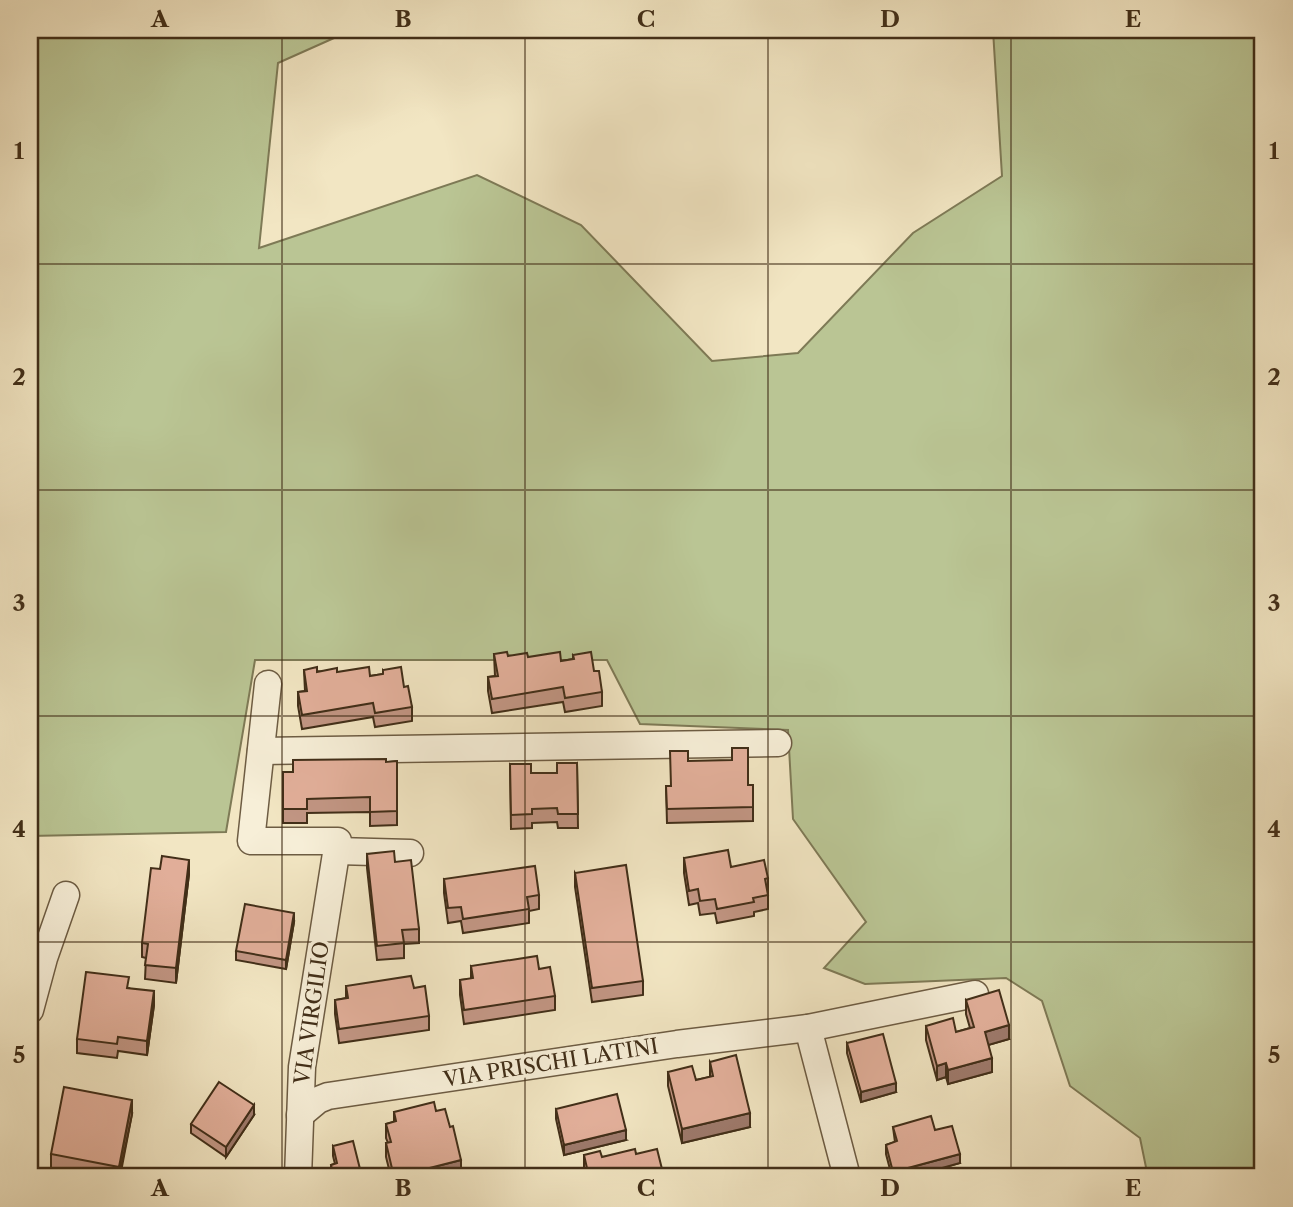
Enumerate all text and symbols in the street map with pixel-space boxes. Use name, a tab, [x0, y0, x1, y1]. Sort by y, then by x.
text: A	[150, 5, 170, 33]
text: B	[394, 5, 412, 33]
text: C	[637, 5, 655, 33]
text: D	[880, 5, 900, 33]
text: E	[1125, 5, 1141, 33]
text: 1	[14, 137, 25, 165]
text: 1	[1269, 137, 1280, 165]
text: 2	[12, 363, 26, 391]
text: 2	[1267, 363, 1281, 391]
text: 3	[13, 589, 26, 617]
text: 3	[1268, 589, 1281, 617]
text: 4	[12, 815, 26, 843]
text: 4	[1267, 815, 1281, 843]
street label: VIA VIRGILIO	[289, 940, 334, 1087]
street label: VIA PRISCHI LATINI	[441, 1033, 660, 1092]
text: 5	[13, 1041, 25, 1069]
text: 5	[1268, 1041, 1280, 1069]
text: A	[150, 1174, 170, 1202]
text: B	[394, 1174, 412, 1202]
text: C	[637, 1174, 655, 1202]
text: D	[880, 1174, 900, 1202]
text: E	[1125, 1174, 1141, 1202]

